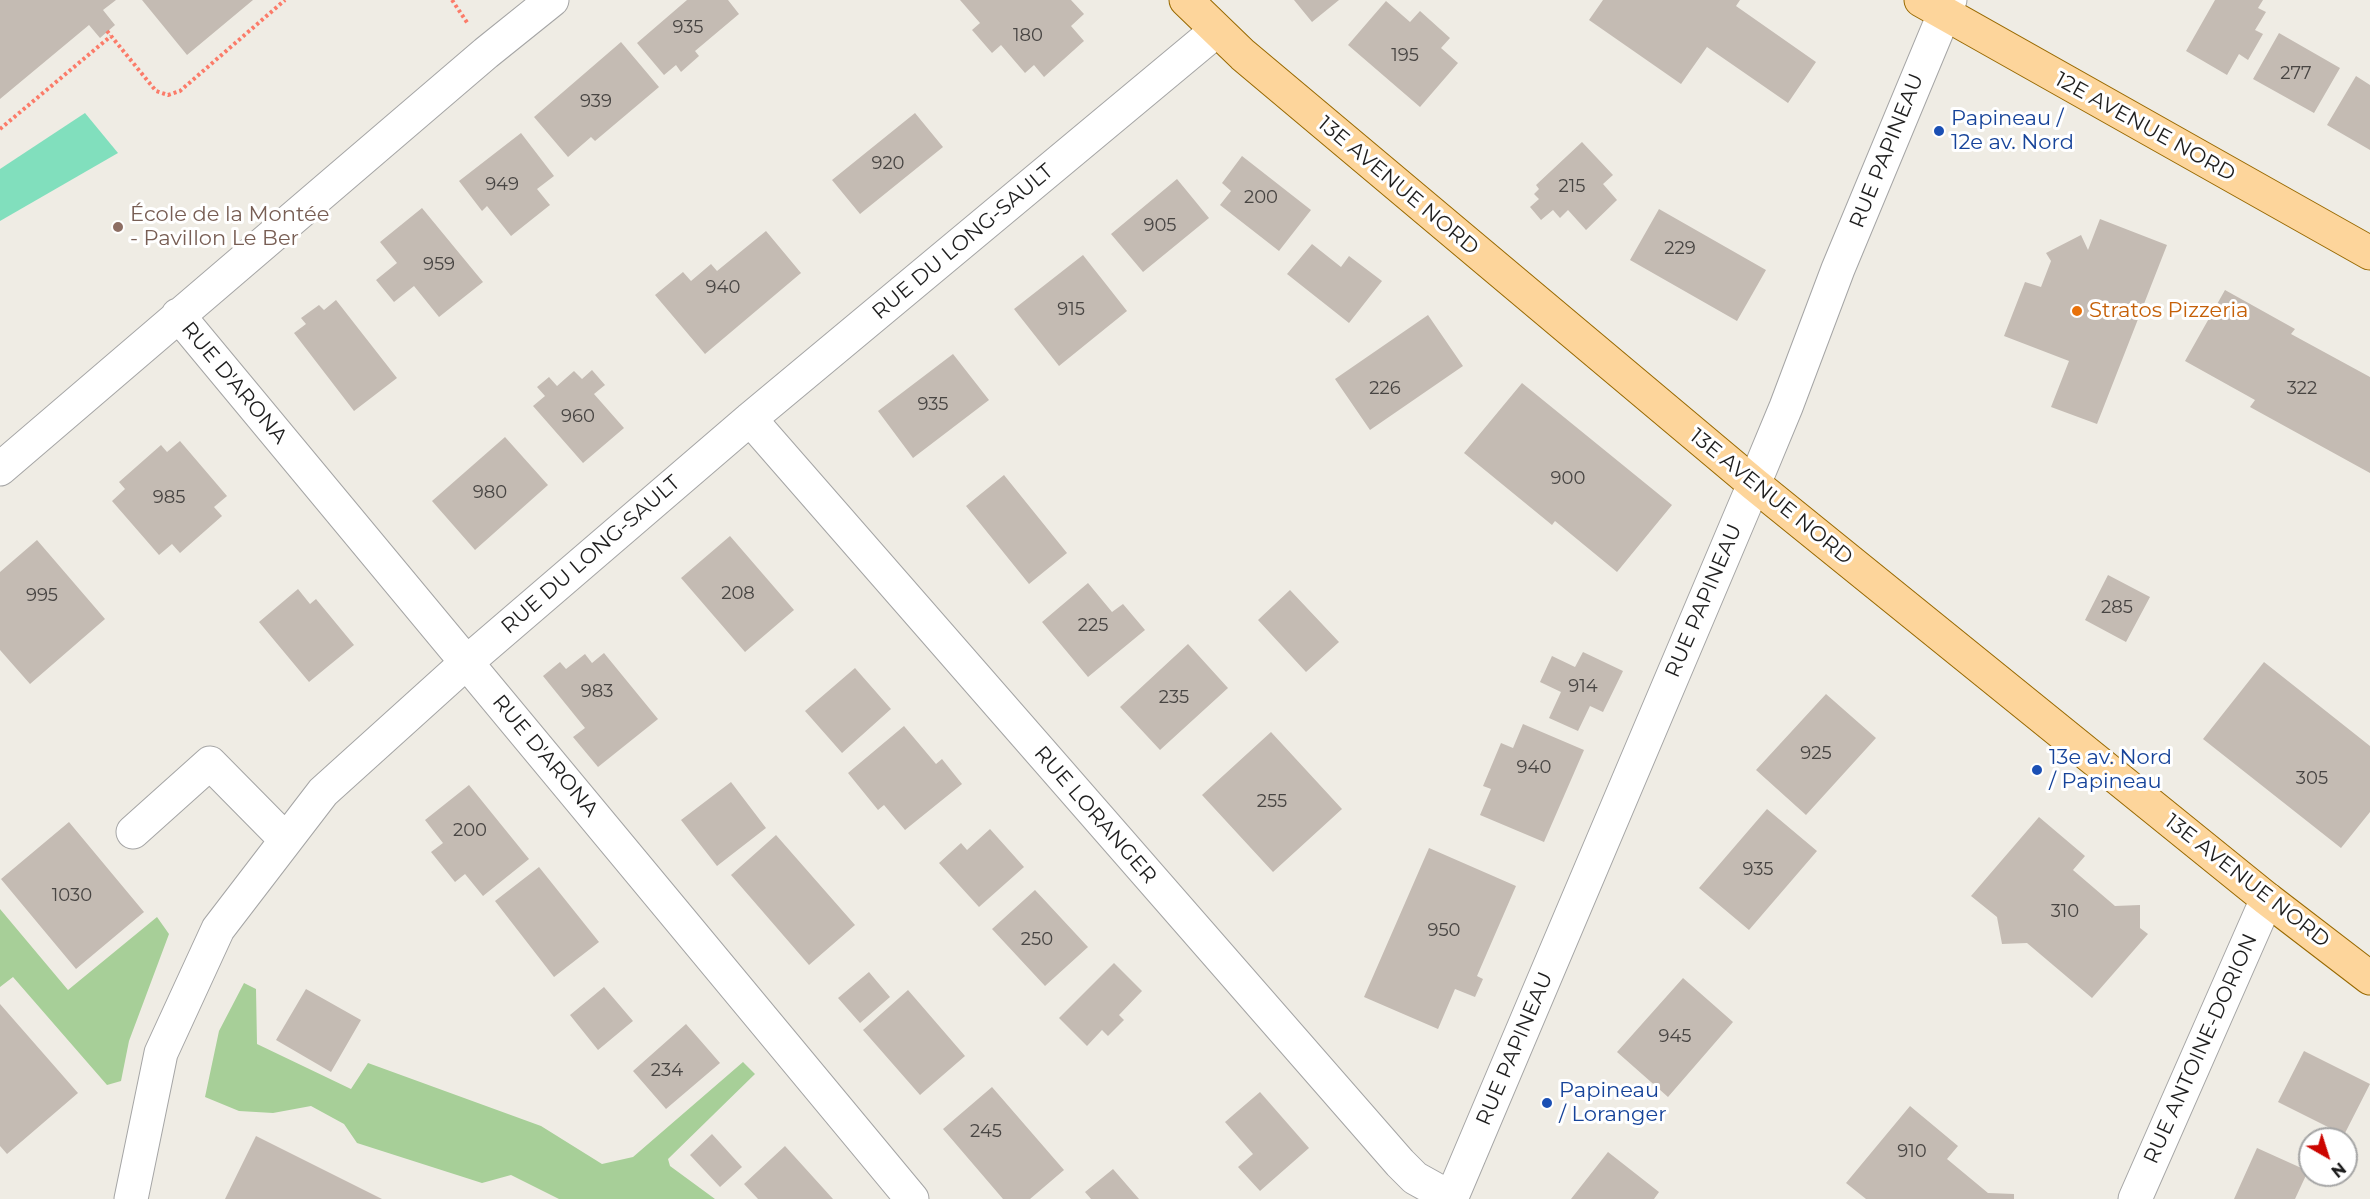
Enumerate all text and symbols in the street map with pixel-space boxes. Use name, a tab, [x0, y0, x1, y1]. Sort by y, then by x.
house number: 935	[673, 17, 703, 39]
house number: 180	[1013, 25, 1043, 47]
house number: 195	[1391, 45, 1419, 67]
house number: 277	[2280, 63, 2312, 85]
street label: 12E AVENUE NORD	[2050, 67, 2240, 187]
street label: RUE PAPINEAU	[1845, 70, 1929, 232]
house number: 939	[580, 91, 612, 113]
place label: Papineau / 12e av. Nord	[1951, 106, 2074, 156]
street label: 13E AVENUE NORD	[1312, 111, 1484, 261]
marker: Papineau / 12e av. Nord	[1932, 124, 1946, 138]
house number: 920	[871, 153, 905, 175]
street label: RUE DU LONG-SAULT	[867, 159, 1059, 325]
house number: 949	[485, 174, 519, 196]
house number: 215	[1559, 176, 1585, 198]
house number: 200	[1244, 187, 1278, 209]
place label: École de la Montée - Pavillon Le Ber	[130, 202, 329, 252]
house number: 905	[1143, 215, 1177, 237]
marker: École de la Montée - Pavillon Le Ber	[111, 220, 125, 234]
house number: 229	[1664, 238, 1696, 260]
house number: 959	[423, 254, 455, 276]
house number: 940	[706, 277, 740, 299]
place label: Stratos Pizzeria	[2089, 298, 2248, 324]
house number: 915	[1057, 299, 1085, 321]
marker: Stratos Pizzeria	[2070, 304, 2084, 318]
street label: RUE D'ARONA	[176, 317, 292, 449]
house number: 226	[1369, 378, 1401, 400]
house number: 322	[2287, 378, 2317, 400]
house number: 935	[918, 394, 948, 416]
house number: 960	[561, 406, 595, 428]
street label: 13E AVENUE NORD	[1685, 424, 1857, 570]
house number: 900	[1551, 468, 1585, 490]
street label: RUE DU LONG-SAULT	[496, 471, 686, 639]
house number: 980	[473, 482, 507, 504]
house number: 985	[153, 487, 185, 509]
street label: RUE PAPINEAU	[1660, 520, 1748, 682]
house number: 208	[721, 583, 755, 605]
house number: 995	[26, 585, 58, 607]
house number: 285	[2101, 597, 2133, 619]
house number: 225	[1078, 615, 1108, 637]
house number: 914	[1568, 676, 1598, 698]
house number: 983	[581, 681, 613, 703]
house number: 235	[1159, 687, 1189, 709]
street label: RUE D'ARONA	[487, 690, 603, 822]
street label: RUE LORANGER	[1028, 741, 1162, 889]
house number: 925	[1800, 743, 1832, 765]
place label: 13e av. Nord / Papineau	[2049, 745, 2172, 795]
house number: 940	[1517, 757, 1551, 779]
marker: 13e av. Nord / Papineau	[2030, 763, 2044, 777]
house number: 305	[2296, 768, 2328, 790]
house number: 255	[1257, 791, 1287, 813]
street label: 13E AVENUE NORD	[2160, 809, 2334, 953]
house number: 200	[453, 820, 487, 842]
house number: 935	[1743, 859, 1773, 881]
house number: 1030	[52, 885, 92, 907]
house number: 310	[2051, 901, 2079, 923]
house number: 950	[1427, 920, 1461, 942]
house number: 250	[1021, 929, 1053, 951]
street label: RUE ANTOINE-DORION	[2139, 930, 2263, 1168]
street label: RUE PAPINEAU	[1471, 968, 1559, 1130]
house number: 945	[1658, 1026, 1692, 1048]
house number: 234	[651, 1060, 683, 1082]
place label: Papineau / Loranger	[1559, 1078, 1667, 1128]
marker: Papineau / Loranger	[1540, 1096, 1554, 1110]
house number: 245	[970, 1121, 1002, 1143]
north arrow	[2298, 1127, 2358, 1187]
house number: 910	[1897, 1141, 1927, 1163]
text: N	[2327, 1158, 2349, 1181]

